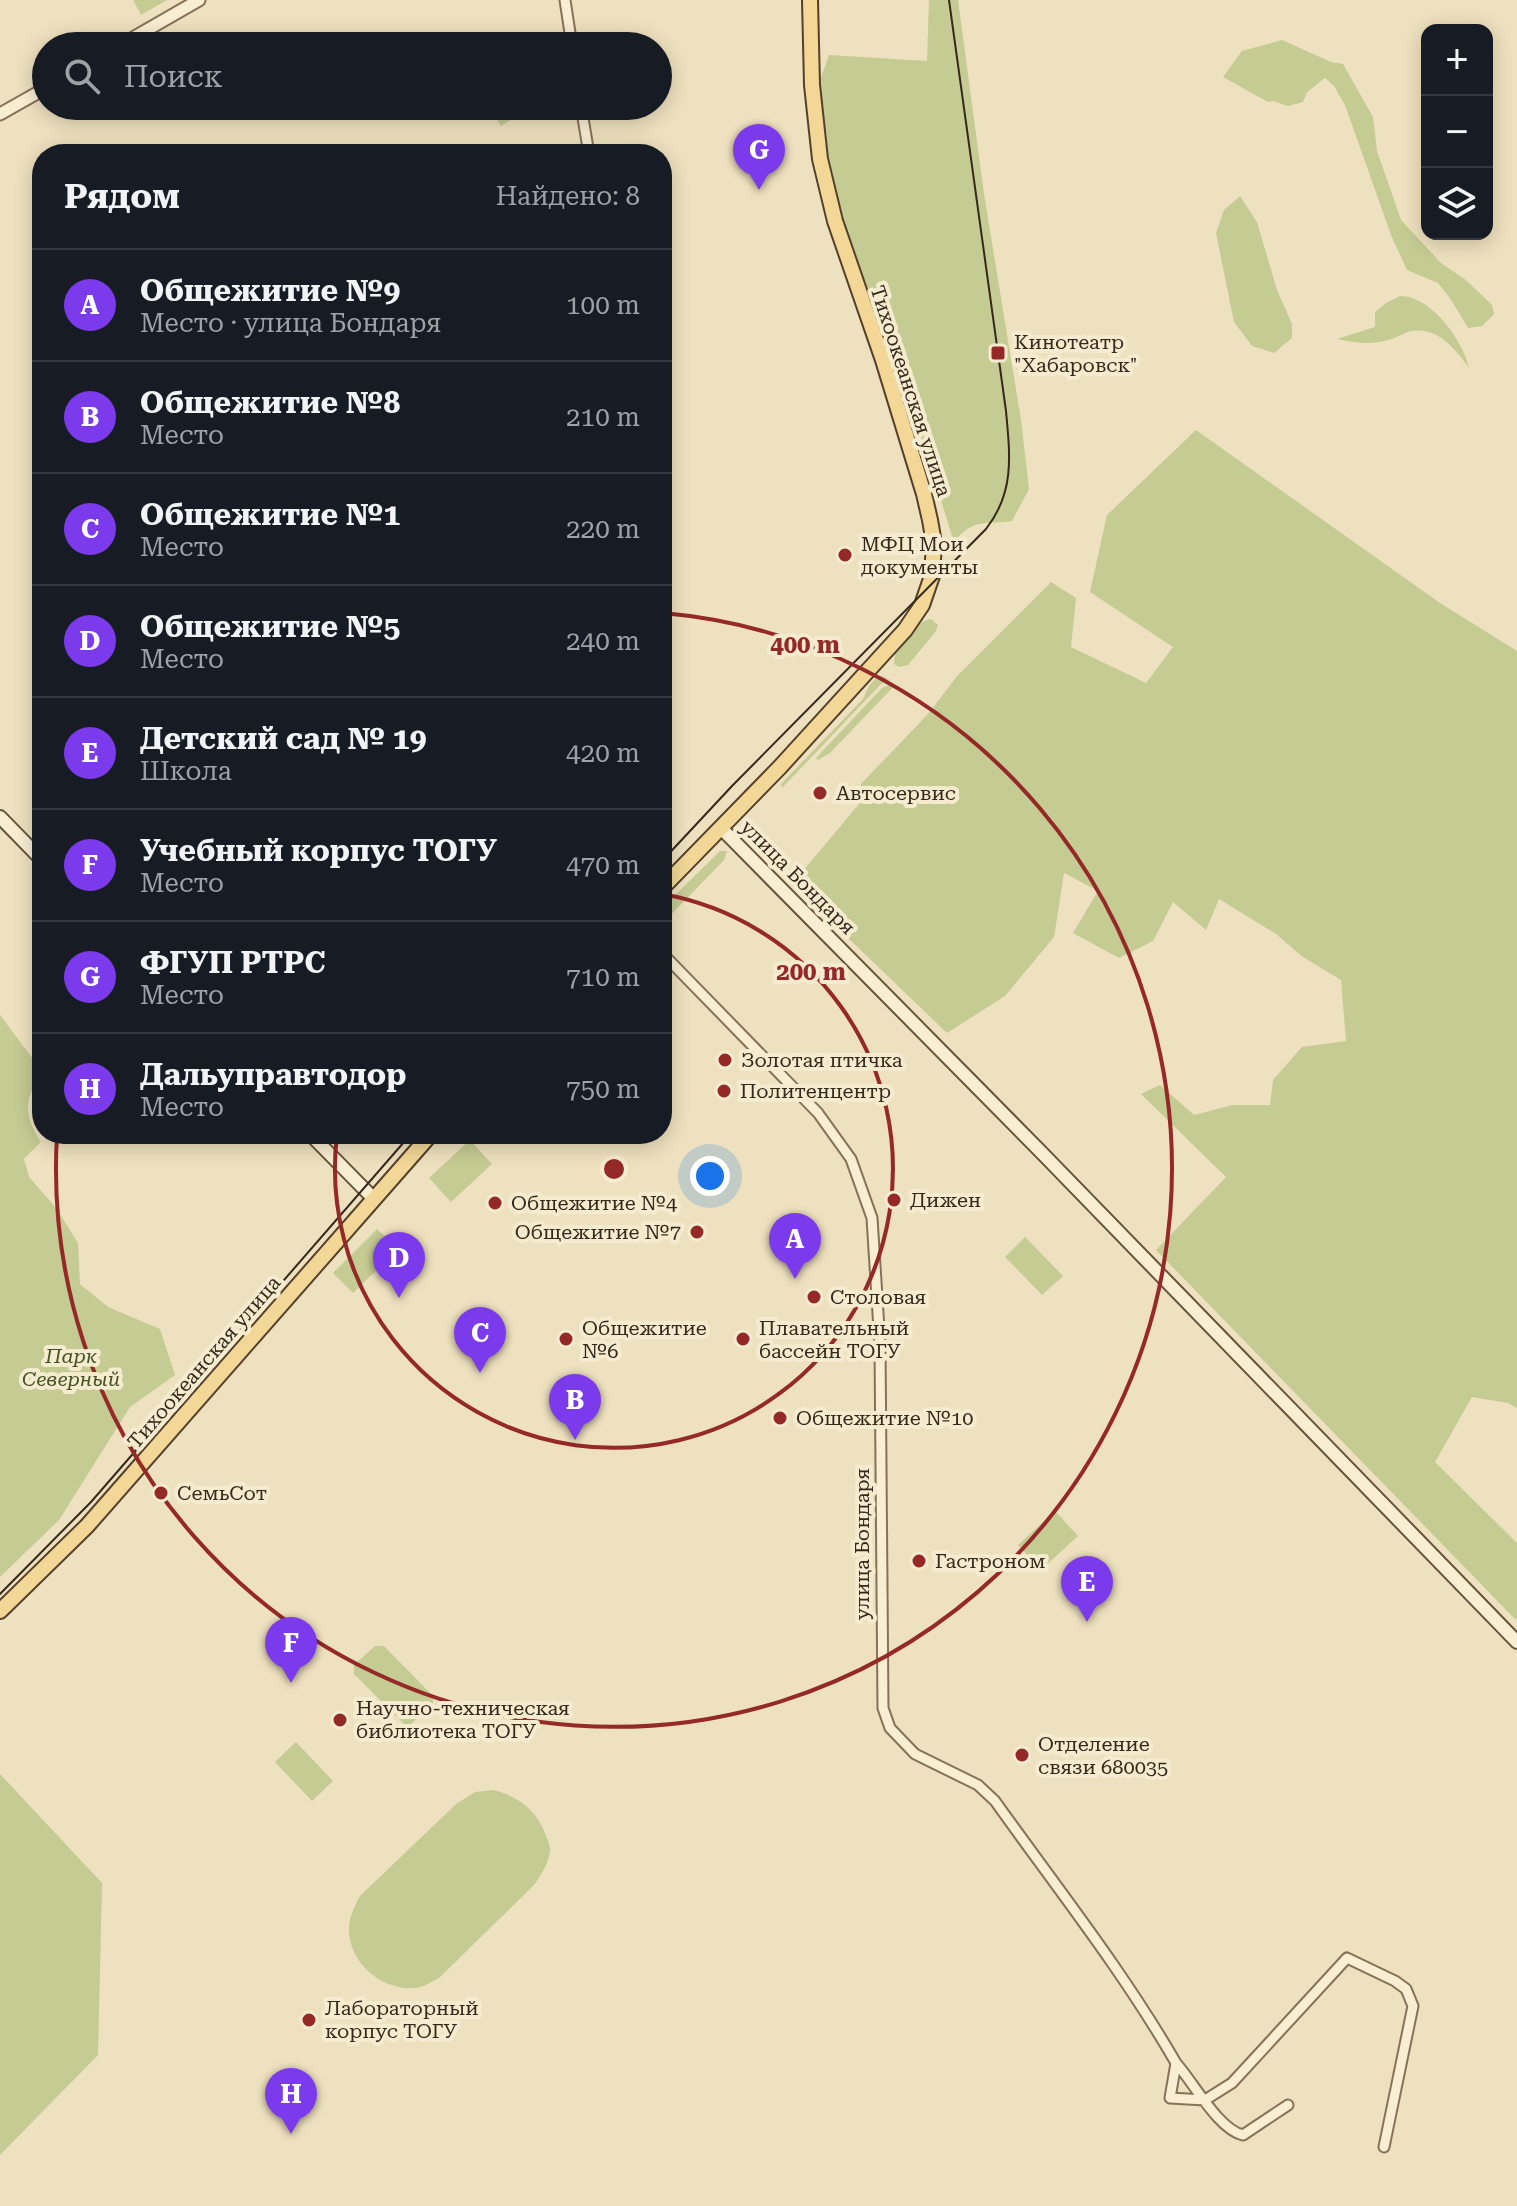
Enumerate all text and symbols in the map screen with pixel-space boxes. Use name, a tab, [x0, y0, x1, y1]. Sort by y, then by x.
map controls	[1421, 24, 1493, 240]
button: +	[1421, 24, 1493, 96]
search box	[32, 32, 672, 120]
icon: search	[60, 54, 104, 98]
text: Поиск	[124, 59, 223, 94]
button: −	[1421, 96, 1493, 168]
pin: G	[733, 124, 785, 190]
button: layers	[1421, 168, 1493, 240]
text: Рядом	[64, 176, 180, 216]
text: Найдено: 8	[496, 181, 640, 211]
text: Общежитие №9	[140, 273, 400, 308]
street label: Тихоокеанская улица	[865, 282, 957, 500]
text: A	[81, 290, 99, 320]
text: 100 m	[566, 290, 640, 320]
text: Место · улица Бондаря	[140, 308, 441, 338]
place label: Кинотеатр "Хабаровск"	[1014, 330, 1137, 377]
marker: Кинотеатр "Хабаровск"	[989, 344, 1007, 362]
text: Общежитие №8	[140, 385, 400, 420]
text: B	[81, 402, 99, 432]
text: 210 m	[566, 402, 640, 432]
text: Место	[140, 420, 224, 450]
text: Общежитие №1	[140, 497, 400, 532]
text: C	[81, 514, 99, 544]
text: 220 m	[566, 514, 640, 544]
text: Место	[140, 532, 224, 562]
place label: МФЦ Мои документы	[861, 532, 978, 579]
marker: МФЦ Мои документы	[836, 546, 854, 564]
text: Общежитие №5	[140, 609, 400, 644]
text: D	[80, 626, 100, 656]
text: 240 m	[566, 626, 640, 656]
text: 400 m	[770, 631, 840, 659]
text: Место	[140, 644, 224, 674]
text: Детский сад № 19	[140, 721, 426, 756]
text: E	[82, 738, 98, 768]
text: 420 m	[566, 738, 640, 768]
text: Школа	[140, 756, 232, 786]
place label: Автосервис	[836, 781, 956, 805]
marker: Автосервис	[811, 784, 829, 802]
street label: улица Бондаря	[736, 815, 860, 939]
text: Учебный корпус ТОГУ	[140, 833, 497, 868]
text: F	[82, 850, 98, 880]
text: 470 m	[566, 850, 640, 880]
text: Место	[140, 868, 224, 898]
text: ФГУП РТРС	[140, 945, 326, 980]
text: 200 m	[776, 958, 846, 986]
text: G	[80, 962, 100, 992]
text: 710 m	[566, 962, 640, 992]
text: Место	[140, 980, 224, 1010]
place label: Золотая птичка	[741, 1048, 903, 1072]
marker: Золотая птичка	[716, 1051, 734, 1069]
text: Дальуправтодор	[140, 1057, 406, 1092]
text: H	[79, 1074, 101, 1104]
text: 750 m	[566, 1074, 640, 1104]
place label: Политенцентр	[740, 1079, 891, 1103]
marker: Политенцентр	[715, 1082, 733, 1100]
text: Место	[140, 1092, 224, 1122]
centre of rings	[600, 1155, 628, 1183]
your location	[690, 1156, 730, 1196]
place label: Дижен	[910, 1188, 981, 1212]
place label: Общежитие №4	[511, 1191, 678, 1215]
marker: Дижен	[885, 1191, 903, 1209]
marker: Общежитие №4	[486, 1194, 504, 1212]
pin: A	[769, 1213, 821, 1279]
place label: Общежитие №7	[515, 1220, 681, 1244]
marker: Общежитие №7	[688, 1223, 706, 1241]
pin: D	[373, 1232, 425, 1298]
street label: Тихоокеанская улица	[123, 1271, 286, 1453]
place label: Столовая	[830, 1285, 926, 1309]
marker: Столовая	[805, 1288, 823, 1306]
pin: C	[454, 1307, 506, 1373]
place label: Общежитие №6	[582, 1316, 707, 1363]
place label: Плавательный бассейн ТОГУ	[759, 1316, 909, 1363]
marker: Общежитие №6	[557, 1330, 575, 1348]
marker: Плавательный бассейн ТОГУ	[734, 1330, 752, 1348]
park label: Парк Северный	[22, 1344, 120, 1391]
pin: B	[549, 1374, 601, 1440]
place label: Общежитие №10	[796, 1406, 973, 1430]
marker: Общежитие №10	[771, 1409, 789, 1427]
street label: улица Бондаря	[850, 1468, 874, 1620]
place label: СемьСот	[177, 1481, 267, 1505]
marker: СемьСот	[152, 1484, 170, 1502]
place label: Гастроном	[935, 1549, 1046, 1573]
marker: Гастроном	[910, 1552, 928, 1570]
pin: E	[1061, 1556, 1113, 1622]
pin: F	[265, 1617, 317, 1683]
place label: Научно-техническая библиотека ТОГУ	[356, 1696, 570, 1743]
marker: Научно-техническая библиотека ТОГУ	[331, 1711, 349, 1729]
place label: Отделение связи 680035	[1038, 1732, 1168, 1779]
marker: Отделение связи 680035	[1013, 1746, 1031, 1764]
place label: Лабораторный корпус ТОГУ	[325, 1996, 479, 2043]
marker: Лабораторный корпус ТОГУ	[300, 2011, 318, 2029]
pin: H	[265, 2068, 317, 2134]

